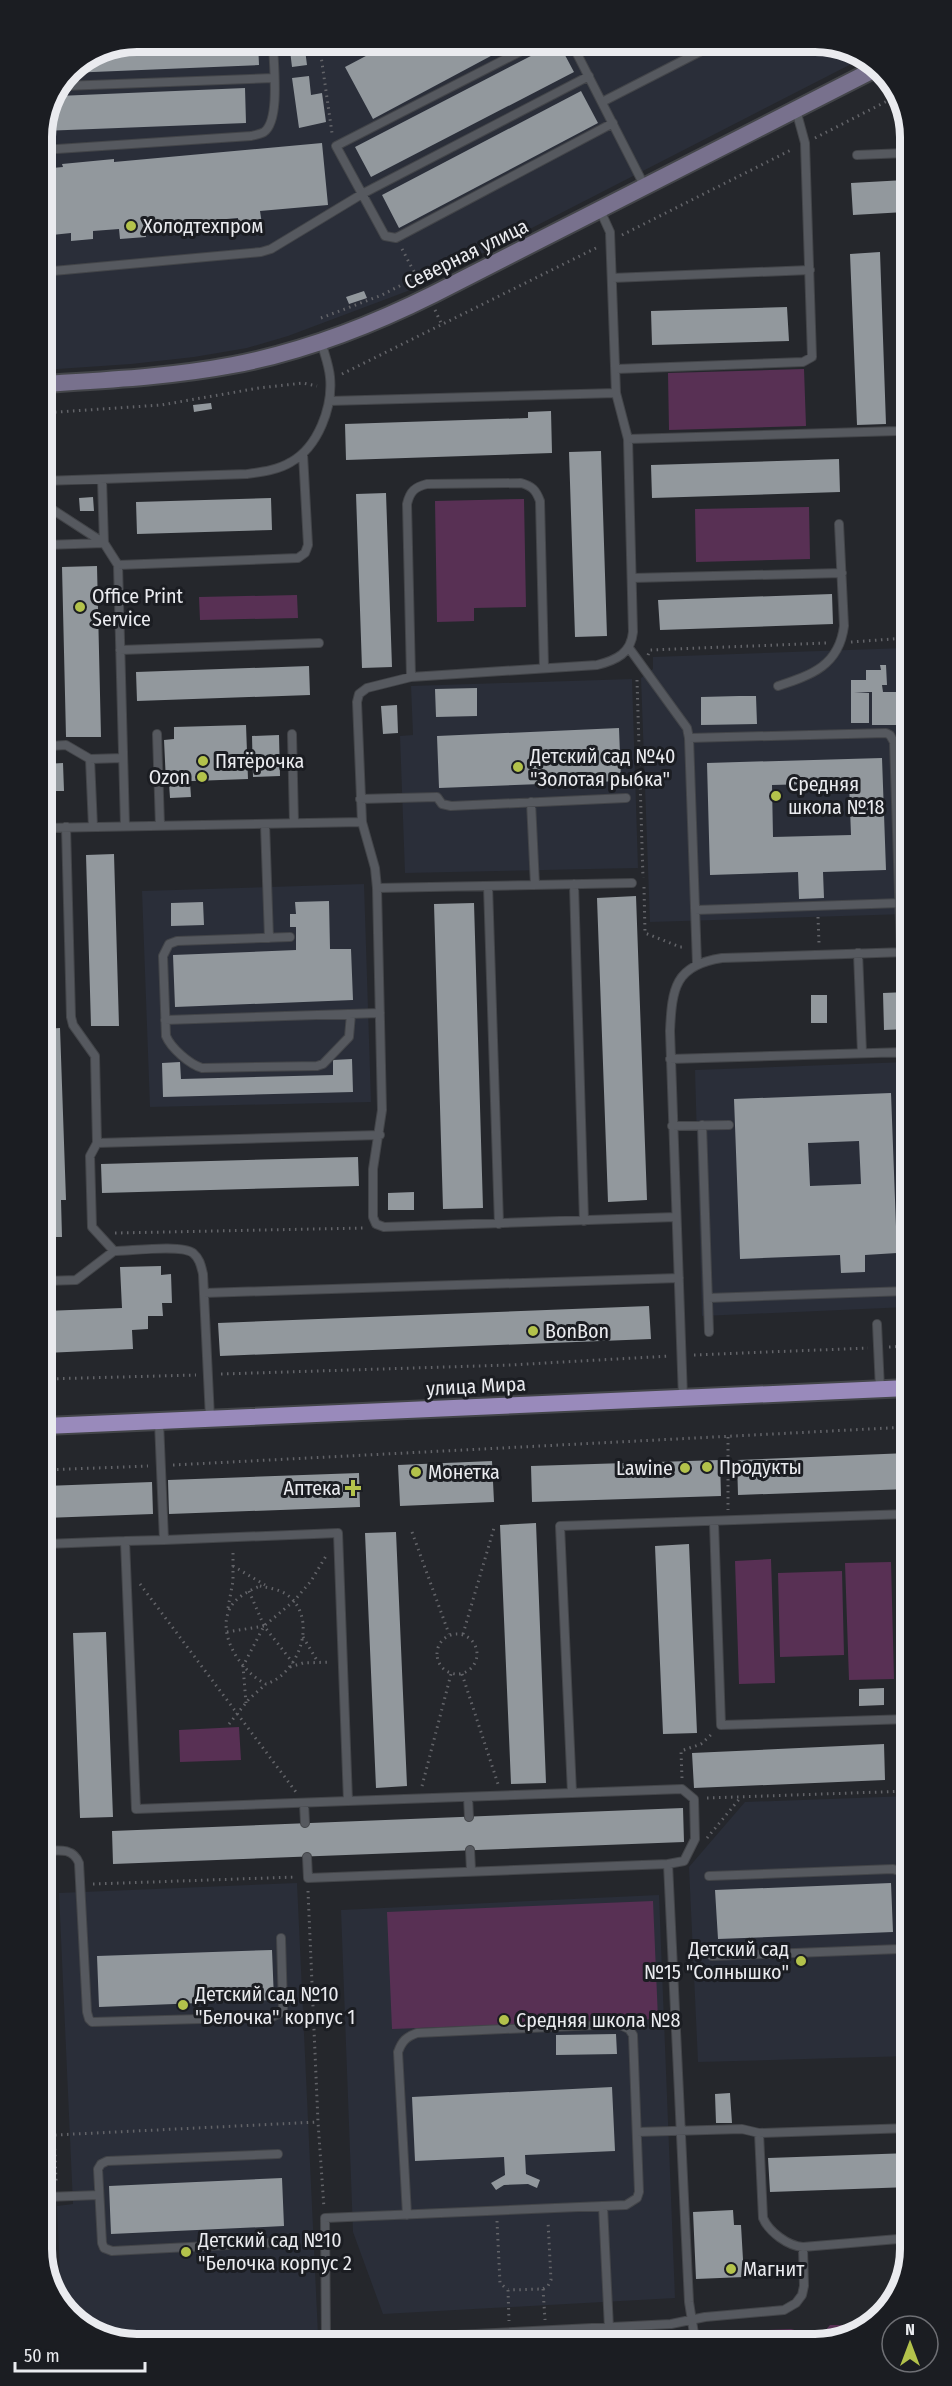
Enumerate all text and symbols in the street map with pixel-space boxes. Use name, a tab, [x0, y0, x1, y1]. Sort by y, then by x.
place label: Холодтехпром	[143, 214, 263, 238]
street label: Северная улица	[400, 214, 532, 294]
marker: Холодтехпром	[124, 219, 138, 233]
place label: Office Print Service	[92, 584, 184, 631]
marker: Office Print Service	[73, 600, 87, 614]
place label: Детский сад №40 "Золотая рыбка"	[529, 744, 675, 791]
place label: Пятёрочка	[215, 749, 304, 773]
marker: Пятёрочка	[196, 754, 210, 768]
marker: Детский сад №40 "Золотая рыбка"	[511, 760, 525, 774]
place label: Ozon	[149, 765, 190, 789]
marker: Ozon	[195, 770, 209, 784]
place label: Средняя школа №18	[788, 772, 885, 819]
marker: Средняя школа №18	[769, 789, 783, 803]
place label: BonBon	[545, 1319, 609, 1343]
marker: BonBon	[526, 1324, 540, 1338]
street label: улица Мира	[425, 1371, 527, 1401]
place label: Продукты	[719, 1455, 802, 1479]
place label: Lawine	[616, 1456, 673, 1480]
place label: Монетка	[428, 1460, 500, 1484]
marker: Продукты	[700, 1460, 714, 1474]
marker: Lawine	[678, 1461, 692, 1475]
marker: Монетка	[409, 1465, 423, 1479]
place label: Аптека	[284, 1476, 341, 1500]
marker: Аптека	[346, 1481, 360, 1495]
place label: Детский сад №15 "Солнышко"	[644, 1937, 789, 1984]
marker: Детский сад №15 "Солнышко"	[794, 1954, 808, 1968]
place label: Детский сад №10 "Белочка" корпус 1	[194, 1982, 355, 2029]
marker: Детский сад №10 "Белочка" корпус 1	[176, 1998, 190, 2012]
place label: Средняя школа №8	[516, 2008, 680, 2032]
marker: Средняя школа №8	[497, 2013, 511, 2027]
place label: Детский сад №10 "Белочка корпус 2	[197, 2228, 352, 2275]
marker: Детский сад №10 "Белочка корпус 2	[179, 2245, 193, 2259]
place label: Магнит	[743, 2257, 805, 2281]
marker: Магнит	[724, 2262, 738, 2276]
north arrow	[880, 2314, 940, 2374]
text: N	[905, 2320, 915, 2339]
scale bar	[15, 2335, 146, 2373]
text: 50 m	[24, 2345, 60, 2367]

